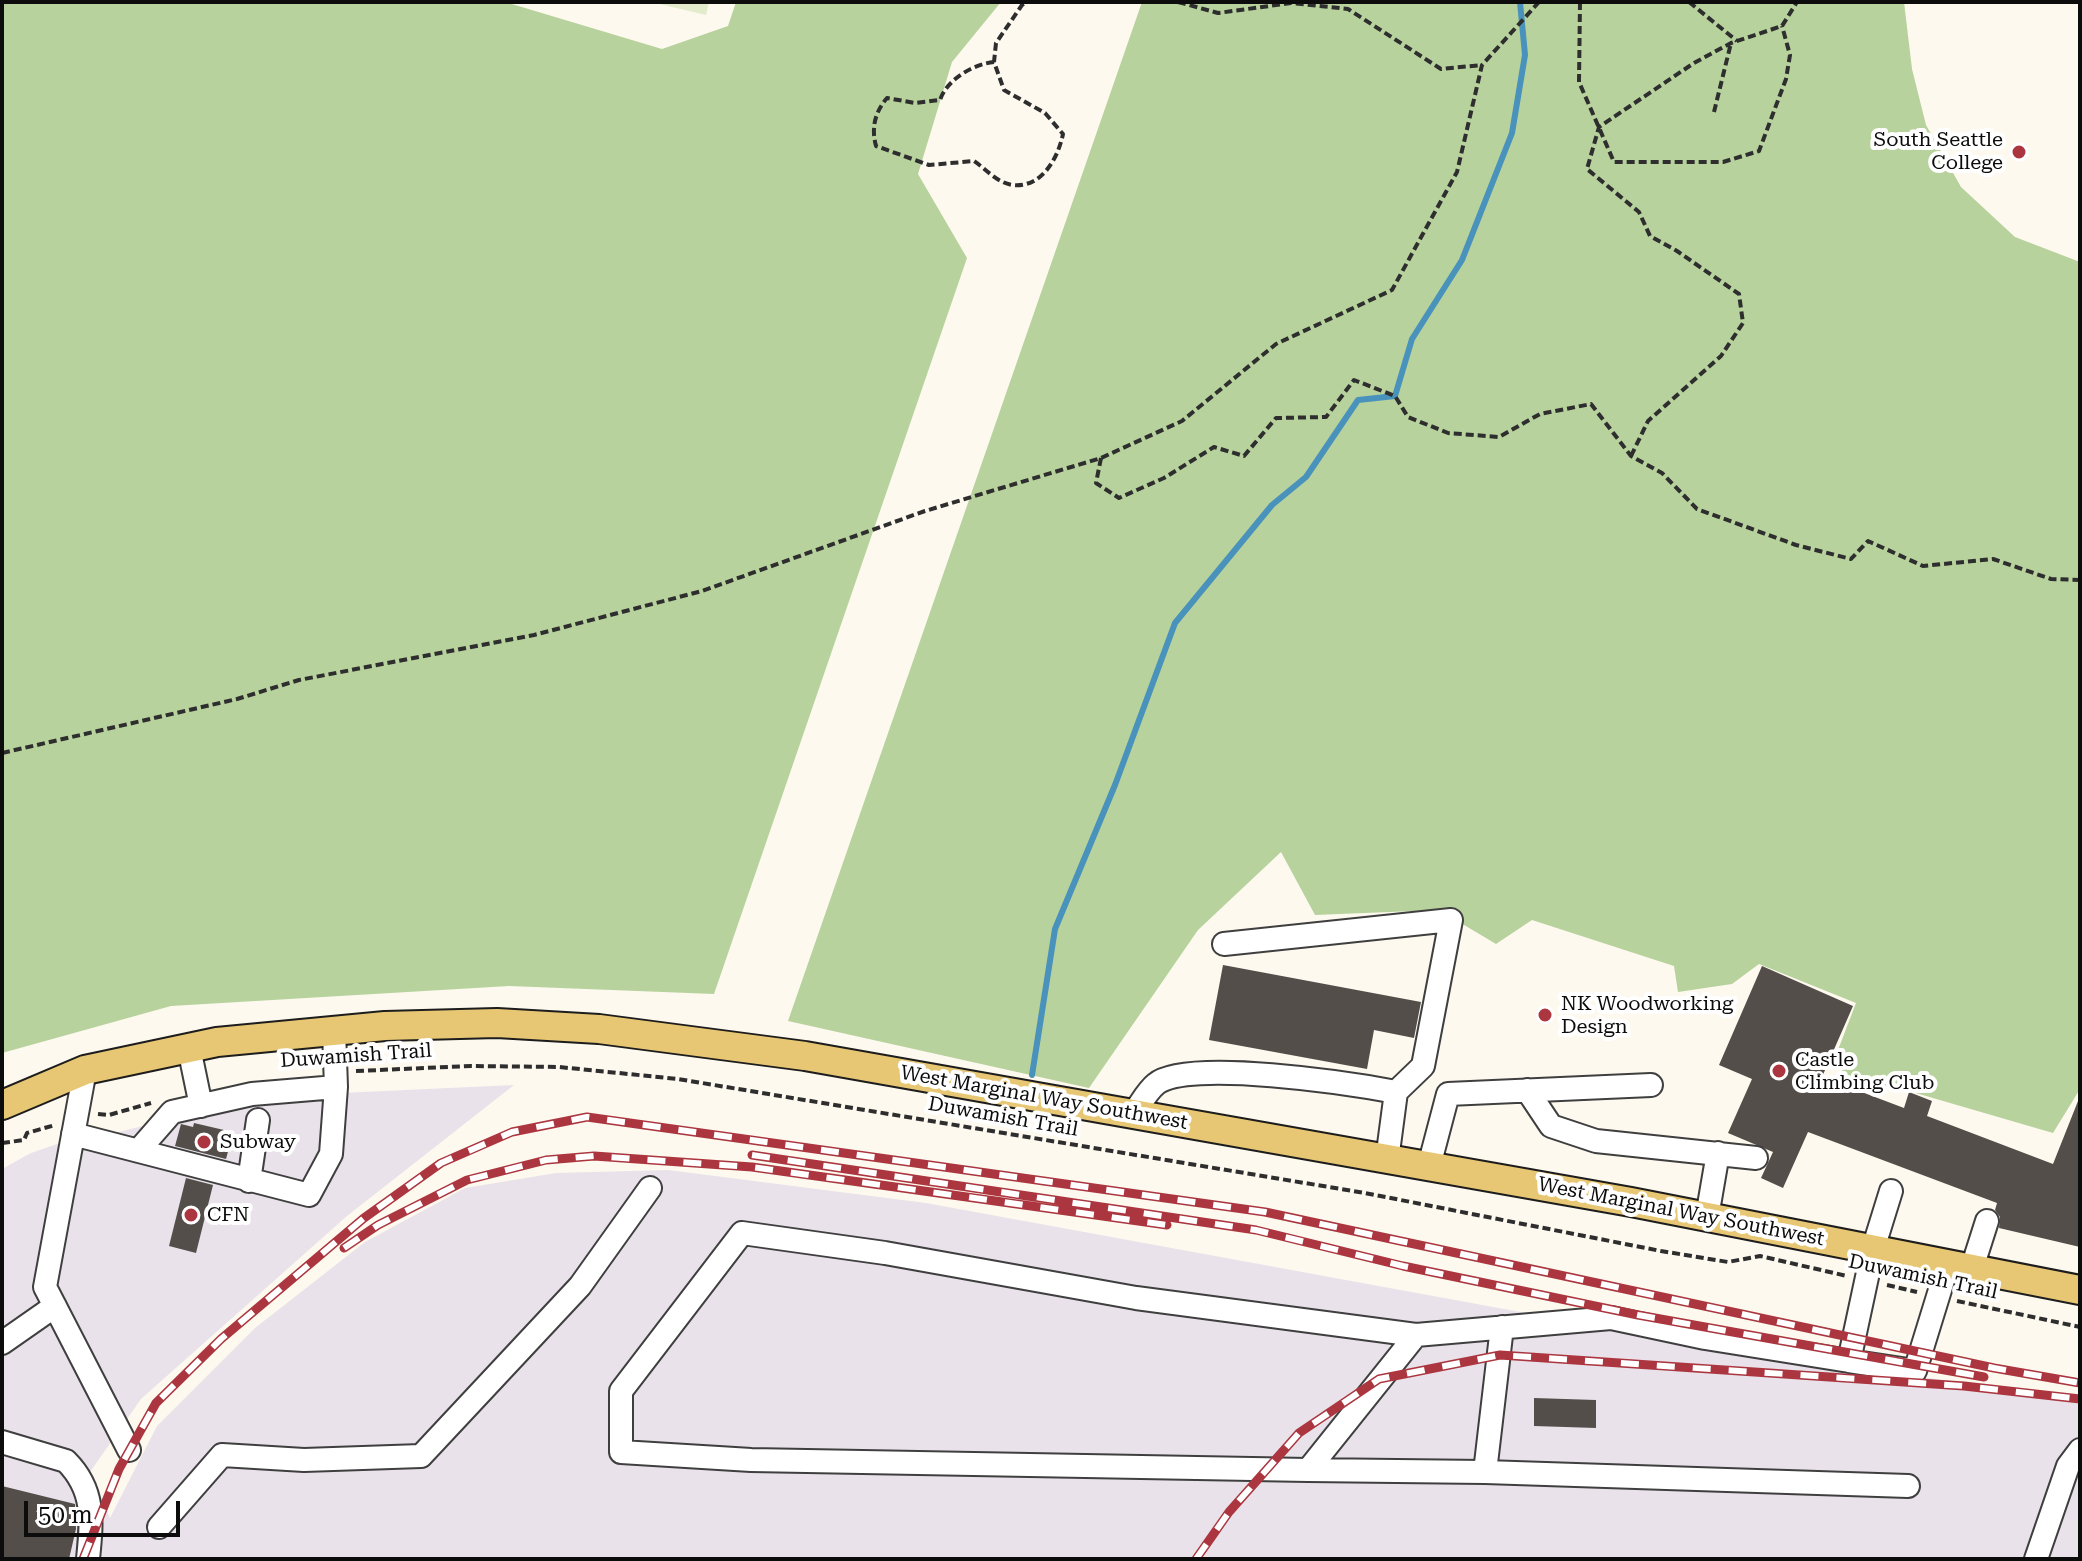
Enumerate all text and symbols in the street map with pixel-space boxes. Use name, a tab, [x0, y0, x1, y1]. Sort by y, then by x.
place label: South Seattle College	[1873, 128, 2003, 175]
marker: South Seattle College	[2010, 143, 2028, 161]
place label: NK Woodworking Design	[1561, 992, 1733, 1039]
marker: NK Woodworking Design	[1536, 1006, 1554, 1024]
street label: Duwamish Trail	[279, 1039, 433, 1073]
place label: Castle Climbing Club	[1795, 1048, 1934, 1095]
street label: West Marginal Way Southwest	[898, 1061, 1190, 1135]
marker: Castle Climbing Club	[1770, 1062, 1788, 1080]
street label: Duwamish Trail	[926, 1092, 1080, 1142]
place label: Subway	[220, 1130, 296, 1154]
marker: Subway	[195, 1133, 213, 1151]
street label: West Marginal Way Southwest	[1536, 1172, 1826, 1252]
place label: CFN	[207, 1203, 249, 1227]
marker: CFN	[182, 1206, 200, 1224]
street label: Duwamish Trail	[1846, 1249, 2000, 1305]
scale bar	[28, 1485, 184, 1535]
text: 50 m	[38, 1501, 93, 1529]

